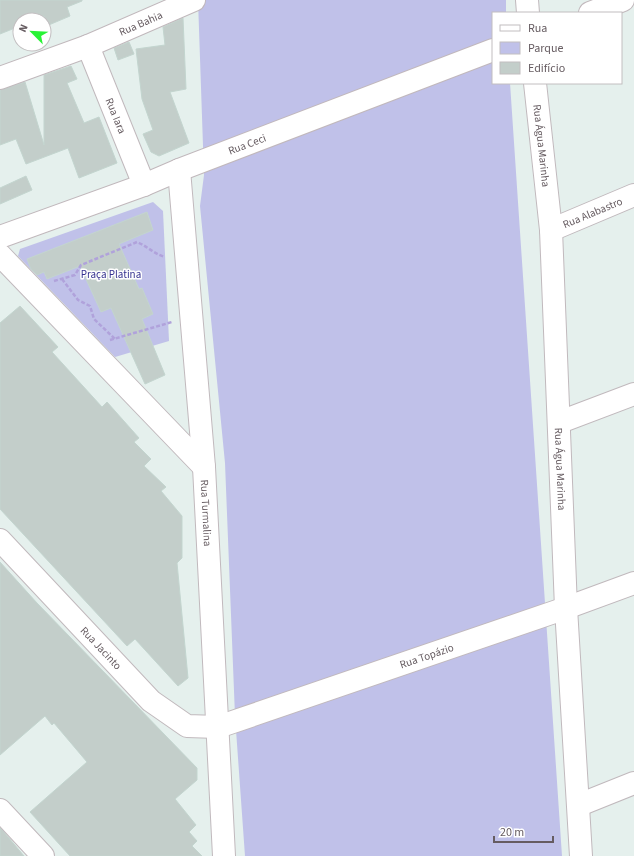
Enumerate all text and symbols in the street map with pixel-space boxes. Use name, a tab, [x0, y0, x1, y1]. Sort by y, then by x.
street label: Rua Bahia	[116, 7, 165, 39]
north arrow	[12, 12, 52, 52]
legend	[492, 12, 622, 84]
text: Rua	[528, 20, 547, 37]
text: N	[15, 22, 32, 35]
text: Parque	[528, 40, 564, 57]
text: Edifício	[528, 60, 565, 77]
street label: Rua Iara	[102, 95, 130, 136]
street label: Rua Água Marinha	[530, 104, 554, 188]
street label: Rua Ceci	[226, 130, 268, 158]
street label: Rua Alabastro	[560, 193, 625, 232]
park label: Praça Platina	[81, 267, 141, 282]
street label: Rua Água Marinha	[551, 427, 570, 511]
street label: Rua Turmalina	[197, 479, 216, 547]
street label: Rua Jacinto	[77, 623, 125, 673]
street label: Rua Topázio	[398, 640, 456, 672]
scale bar	[494, 818, 553, 844]
text: 20 m	[500, 824, 524, 841]

